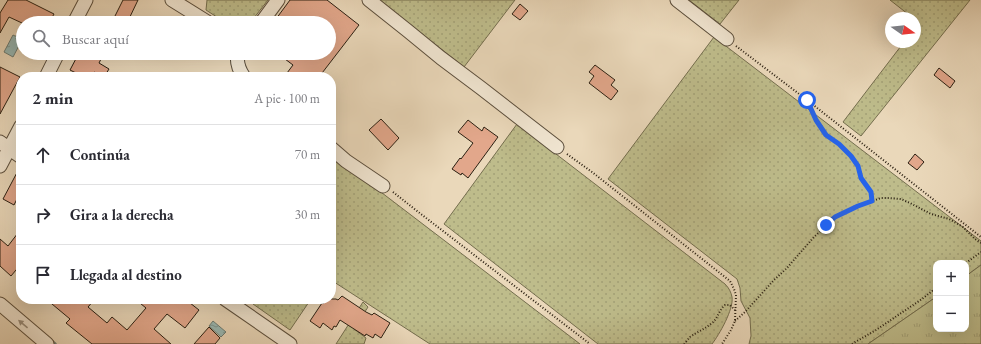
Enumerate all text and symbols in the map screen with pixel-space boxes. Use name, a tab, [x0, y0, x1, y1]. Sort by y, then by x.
north arrow	[885, 12, 921, 48]
search box	[16, 16, 336, 60]
icon: search	[30, 27, 52, 49]
text: Buscar aquí	[62, 29, 129, 48]
text: 2 min	[32, 87, 73, 109]
text: A pie · 100 m	[254, 90, 320, 107]
route start	[798, 91, 816, 109]
icon: ahead	[32, 144, 54, 166]
text: Continúa	[70, 145, 130, 164]
text: 70 m	[295, 146, 320, 163]
icon: right	[32, 204, 54, 226]
text: Gira a la derecha	[70, 205, 174, 224]
text: 30 m	[295, 206, 320, 223]
route end	[817, 216, 835, 234]
map controls	[933, 260, 969, 332]
button: +	[933, 260, 969, 296]
icon: arrive	[32, 264, 54, 286]
text: Llegada al destino	[70, 265, 182, 284]
button: −	[933, 296, 969, 332]
one-way arrow	[18, 320, 29, 329]

